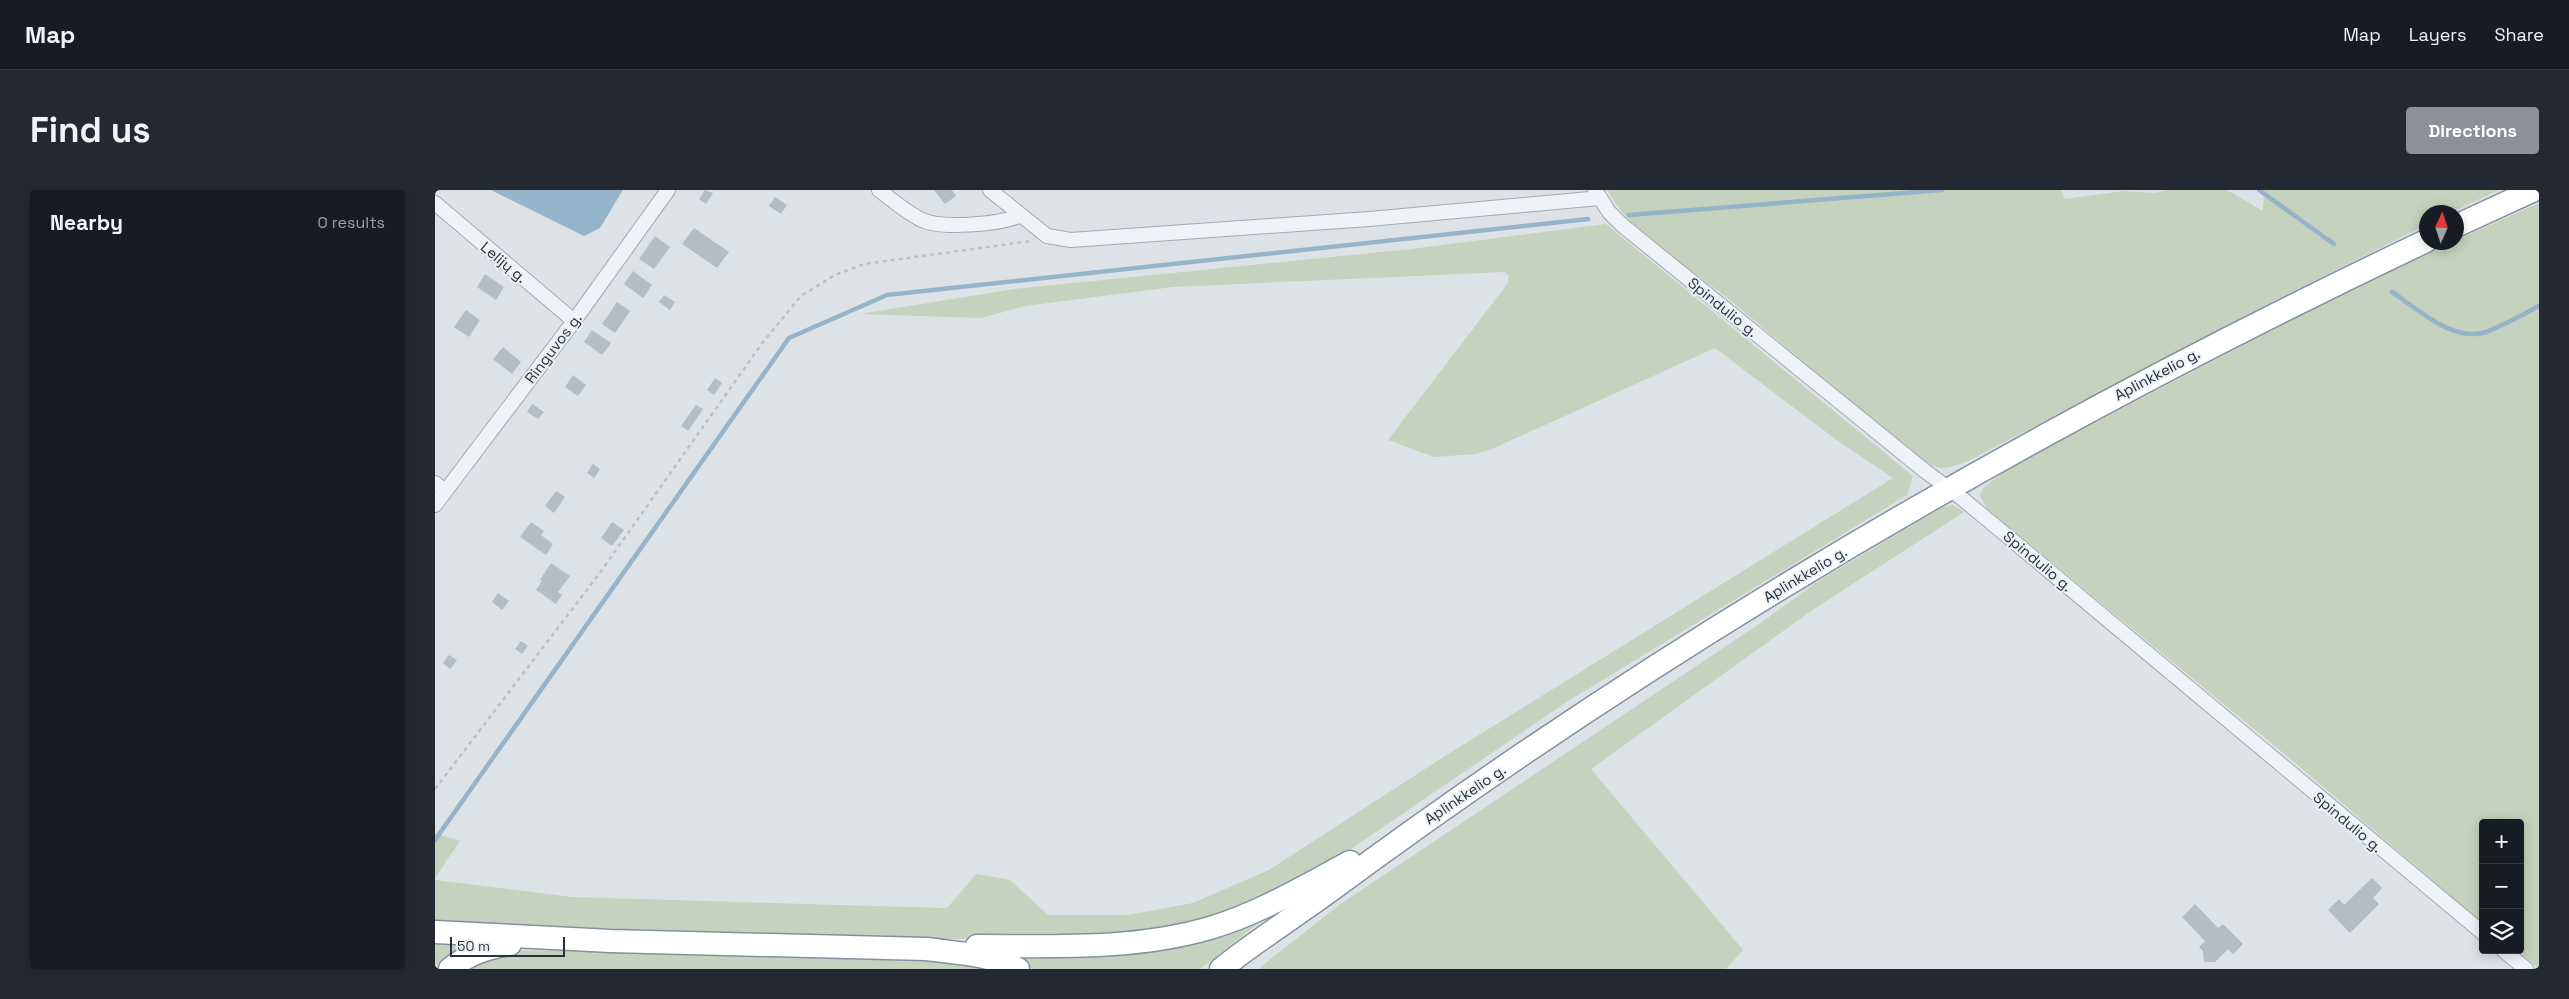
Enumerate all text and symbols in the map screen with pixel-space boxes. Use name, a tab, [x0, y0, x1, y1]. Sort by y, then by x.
text: Map	[25, 19, 75, 50]
text: Map	[2343, 23, 2381, 46]
text: Layers	[2409, 23, 2466, 46]
text: Share	[2494, 23, 2544, 46]
button: Directions	[2406, 107, 2539, 154]
text: Find us	[30, 108, 151, 152]
north arrow	[2419, 205, 2464, 250]
text: Nearby	[50, 209, 123, 236]
text: 0 results	[317, 212, 385, 233]
street label: Lelijų g.	[477, 237, 531, 287]
street label: Spindulio g.	[1684, 273, 1762, 341]
street label: Ringuvos g.	[520, 309, 586, 387]
street label: Aplinkkelio g.	[2111, 344, 2203, 404]
street label: Spindulio g.	[2000, 527, 2076, 595]
street label: Aplinkkelio g.	[1760, 542, 1850, 606]
street label: Aplinkkelio g.	[1421, 760, 1509, 828]
street label: Spindulio g.	[2310, 788, 2386, 856]
map controls	[2479, 819, 2524, 954]
button: +	[2479, 819, 2524, 864]
button: −	[2479, 864, 2524, 909]
button: layers	[2479, 909, 2524, 954]
scale bar	[450, 934, 565, 957]
text: 50 m	[457, 937, 490, 955]

